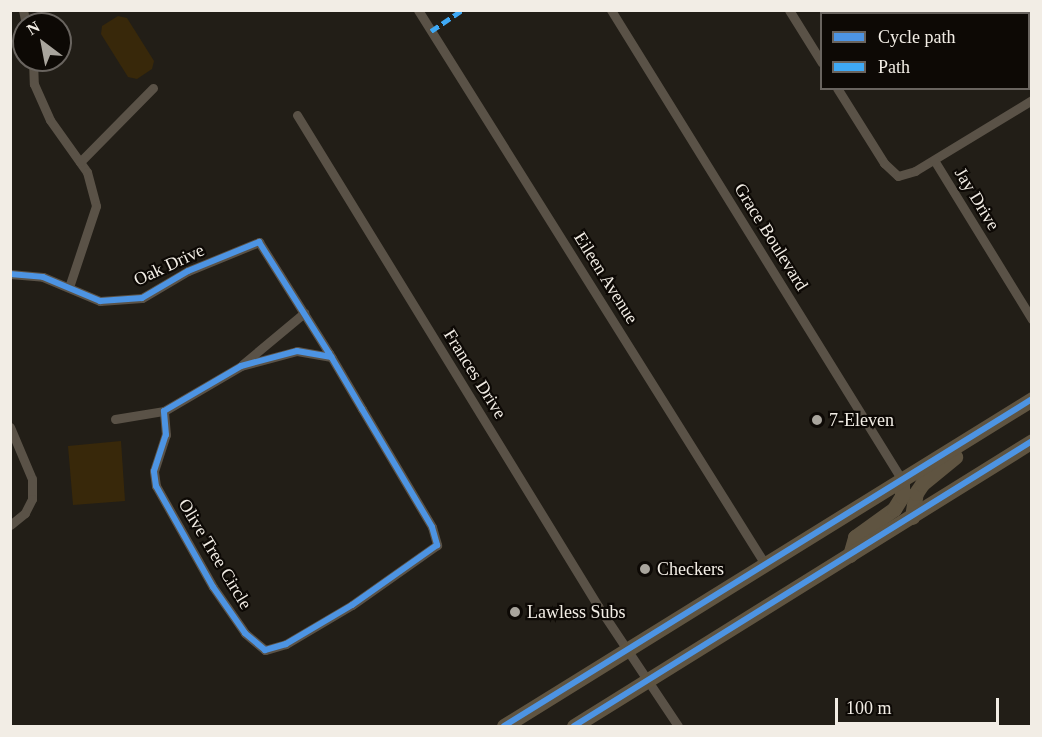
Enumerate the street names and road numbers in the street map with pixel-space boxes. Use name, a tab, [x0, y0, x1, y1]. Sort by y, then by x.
street label: Jay Drive	[950, 164, 1004, 234]
street label: Grace Boulevard	[729, 179, 813, 295]
street label: Eileen Avenue	[569, 228, 643, 328]
street label: Oak Drive	[130, 239, 208, 291]
street label: Frances Drive	[439, 325, 511, 423]
street label: Olive Tree Circle	[173, 495, 257, 613]

